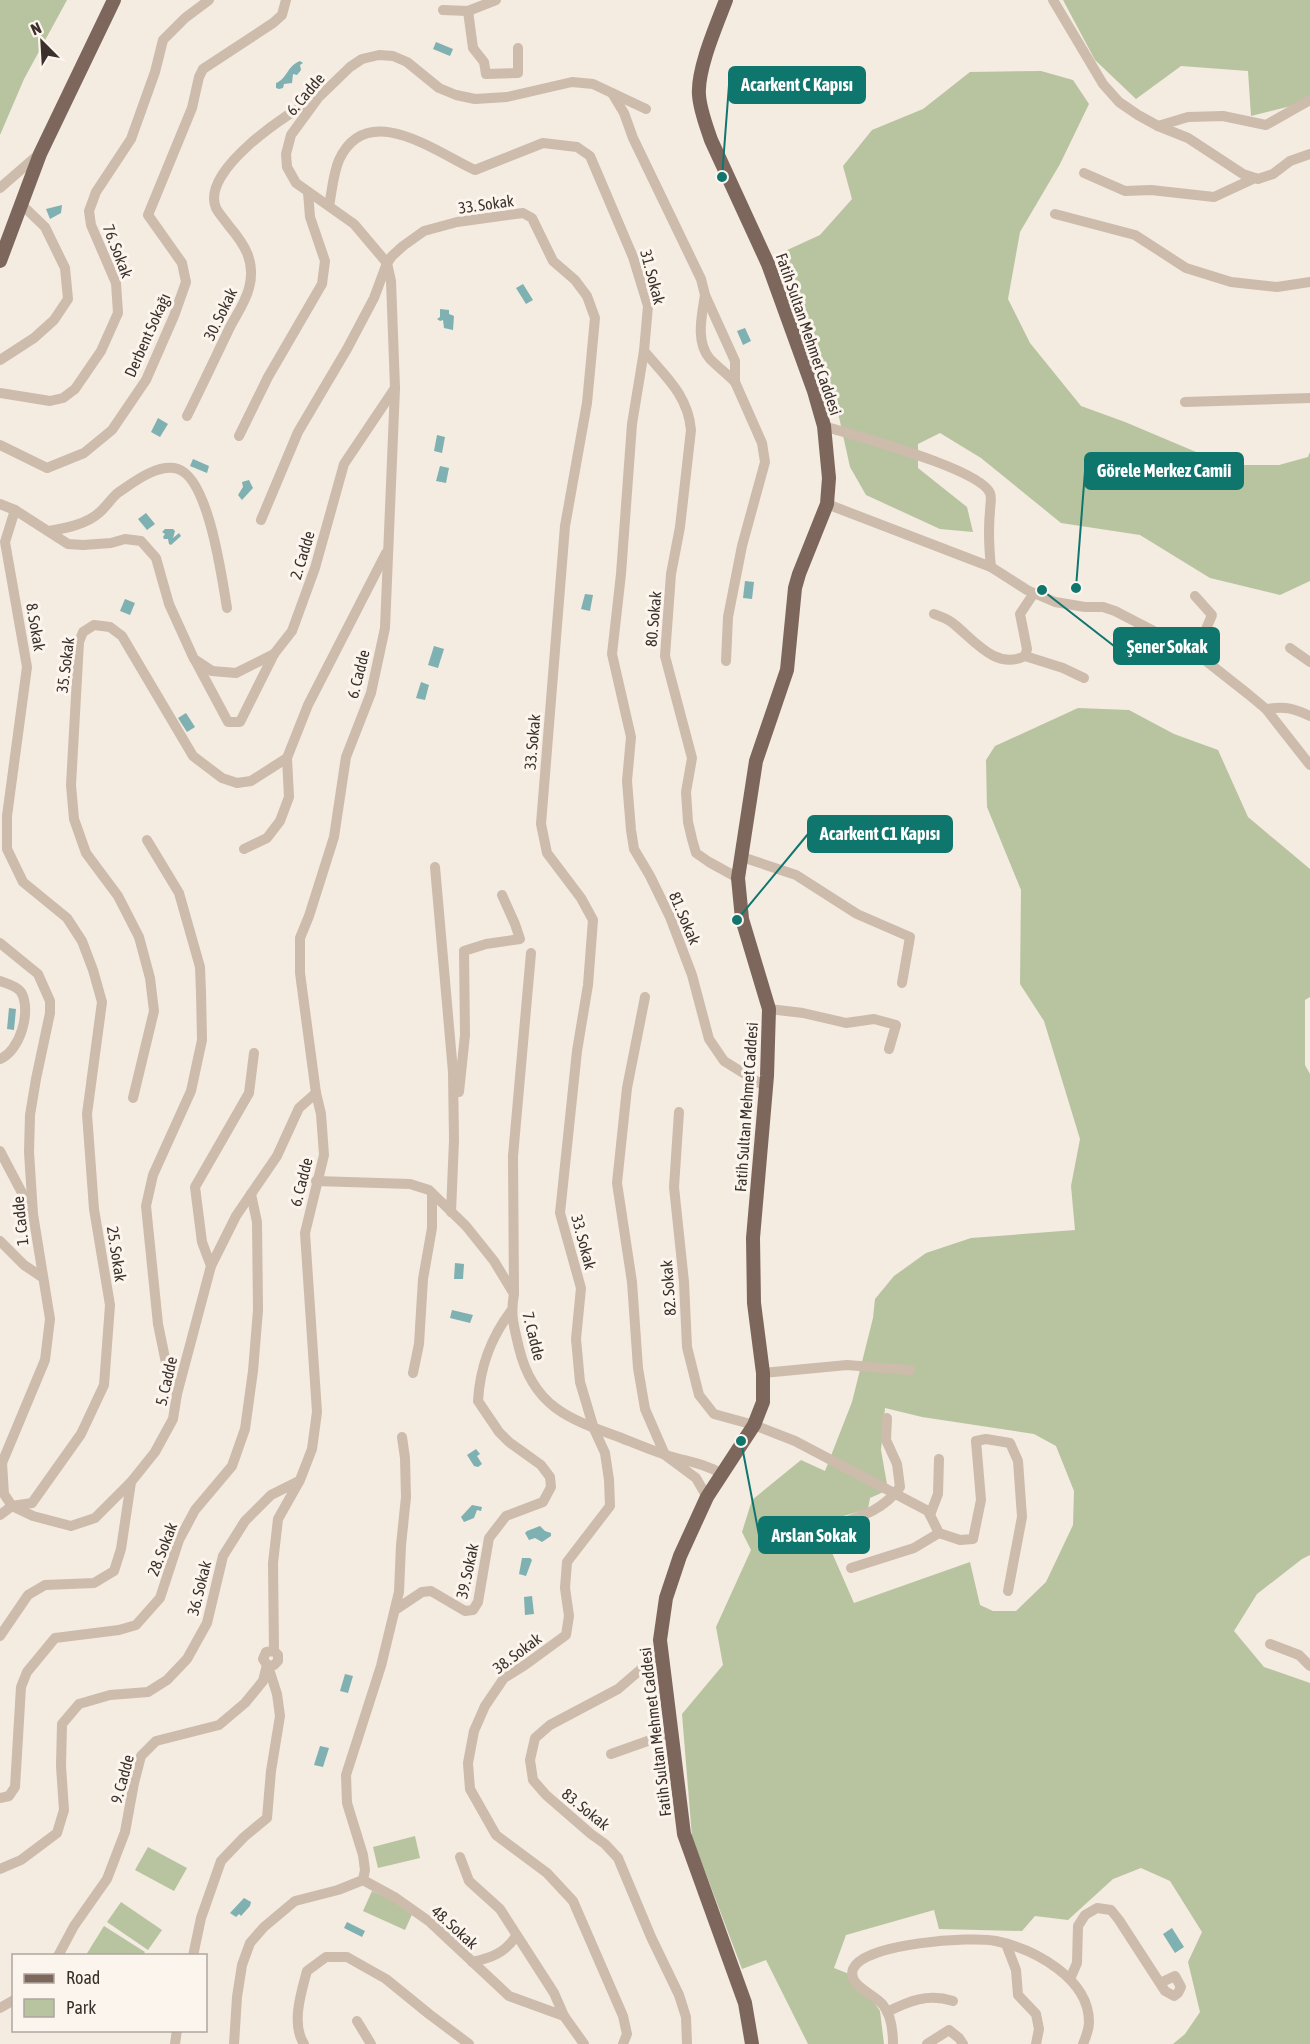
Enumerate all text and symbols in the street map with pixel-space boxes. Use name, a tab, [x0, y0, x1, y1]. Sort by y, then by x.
north arrow	[12, 12, 72, 72]
text: N	[28, 18, 44, 38]
callout: Acarkent C Kapısı	[729, 67, 865, 103]
street label: 6. Cadde	[282, 69, 328, 119]
text: Acarkent C Kapısı	[740, 74, 853, 95]
street label: 33. Sokak	[457, 191, 515, 217]
street label: 76. Sokak	[100, 222, 136, 280]
street label: 31. Sokak	[637, 248, 669, 306]
street label: Fatih Sultan Mehmet Caddesi	[773, 251, 845, 417]
street label: 30. Sokak	[200, 285, 240, 343]
street label: Derbent Sokağı	[121, 290, 174, 380]
callout: Görele Merkez Camii	[1085, 453, 1243, 489]
text: Görele Merkez Camii	[1097, 460, 1231, 481]
street label: 2. Cadde	[286, 529, 318, 581]
street label: 80. Sokak	[642, 590, 664, 648]
street label: 8. Sokak	[23, 602, 49, 652]
callout: Şener Sokak	[1114, 628, 1219, 664]
street label: 35. Sokak	[53, 636, 77, 694]
text: Şener Sokak	[1127, 636, 1208, 657]
street label: 6. Cadde	[343, 648, 373, 700]
street label: 33. Sokak	[521, 713, 543, 771]
callout: Acarkent C1 Kapısı	[808, 816, 952, 852]
text: Acarkent C1 Kapısı	[819, 823, 940, 844]
street label: 81. Sokak	[666, 889, 704, 947]
street label: Fatih Sultan Mehmet Caddesi	[731, 1021, 761, 1193]
street label: 6. Cadde	[286, 1156, 316, 1208]
street label: 1. Cadde	[8, 1195, 32, 1247]
street label: 33. Sokak	[568, 1213, 600, 1271]
street label: 25. Sokak	[104, 1225, 130, 1283]
street label: 82. Sokak	[657, 1260, 679, 1316]
street label: 7. Cadde	[519, 1310, 549, 1362]
street label: 5. Cadde	[152, 1355, 180, 1407]
callout: Arslan Sokak	[759, 1517, 869, 1553]
street label: 28. Sokak	[144, 1520, 180, 1578]
text: Arslan Sokak	[770, 1525, 858, 1546]
street label: 39. Sokak	[452, 1542, 482, 1600]
street label: 36. Sokak	[184, 1559, 214, 1617]
street label: 38. Sokak	[489, 1629, 545, 1677]
street label: Fatih Sultan Mehmet Caddesi	[636, 1646, 674, 1818]
street label: 9. Cadde	[107, 1753, 137, 1805]
street label: 83. Sokak	[559, 1784, 613, 1834]
street label: 48. Sokak	[428, 1902, 482, 1952]
legend	[12, 1954, 207, 2032]
text: Road	[66, 1967, 100, 1988]
text: Park	[66, 1997, 96, 2018]

